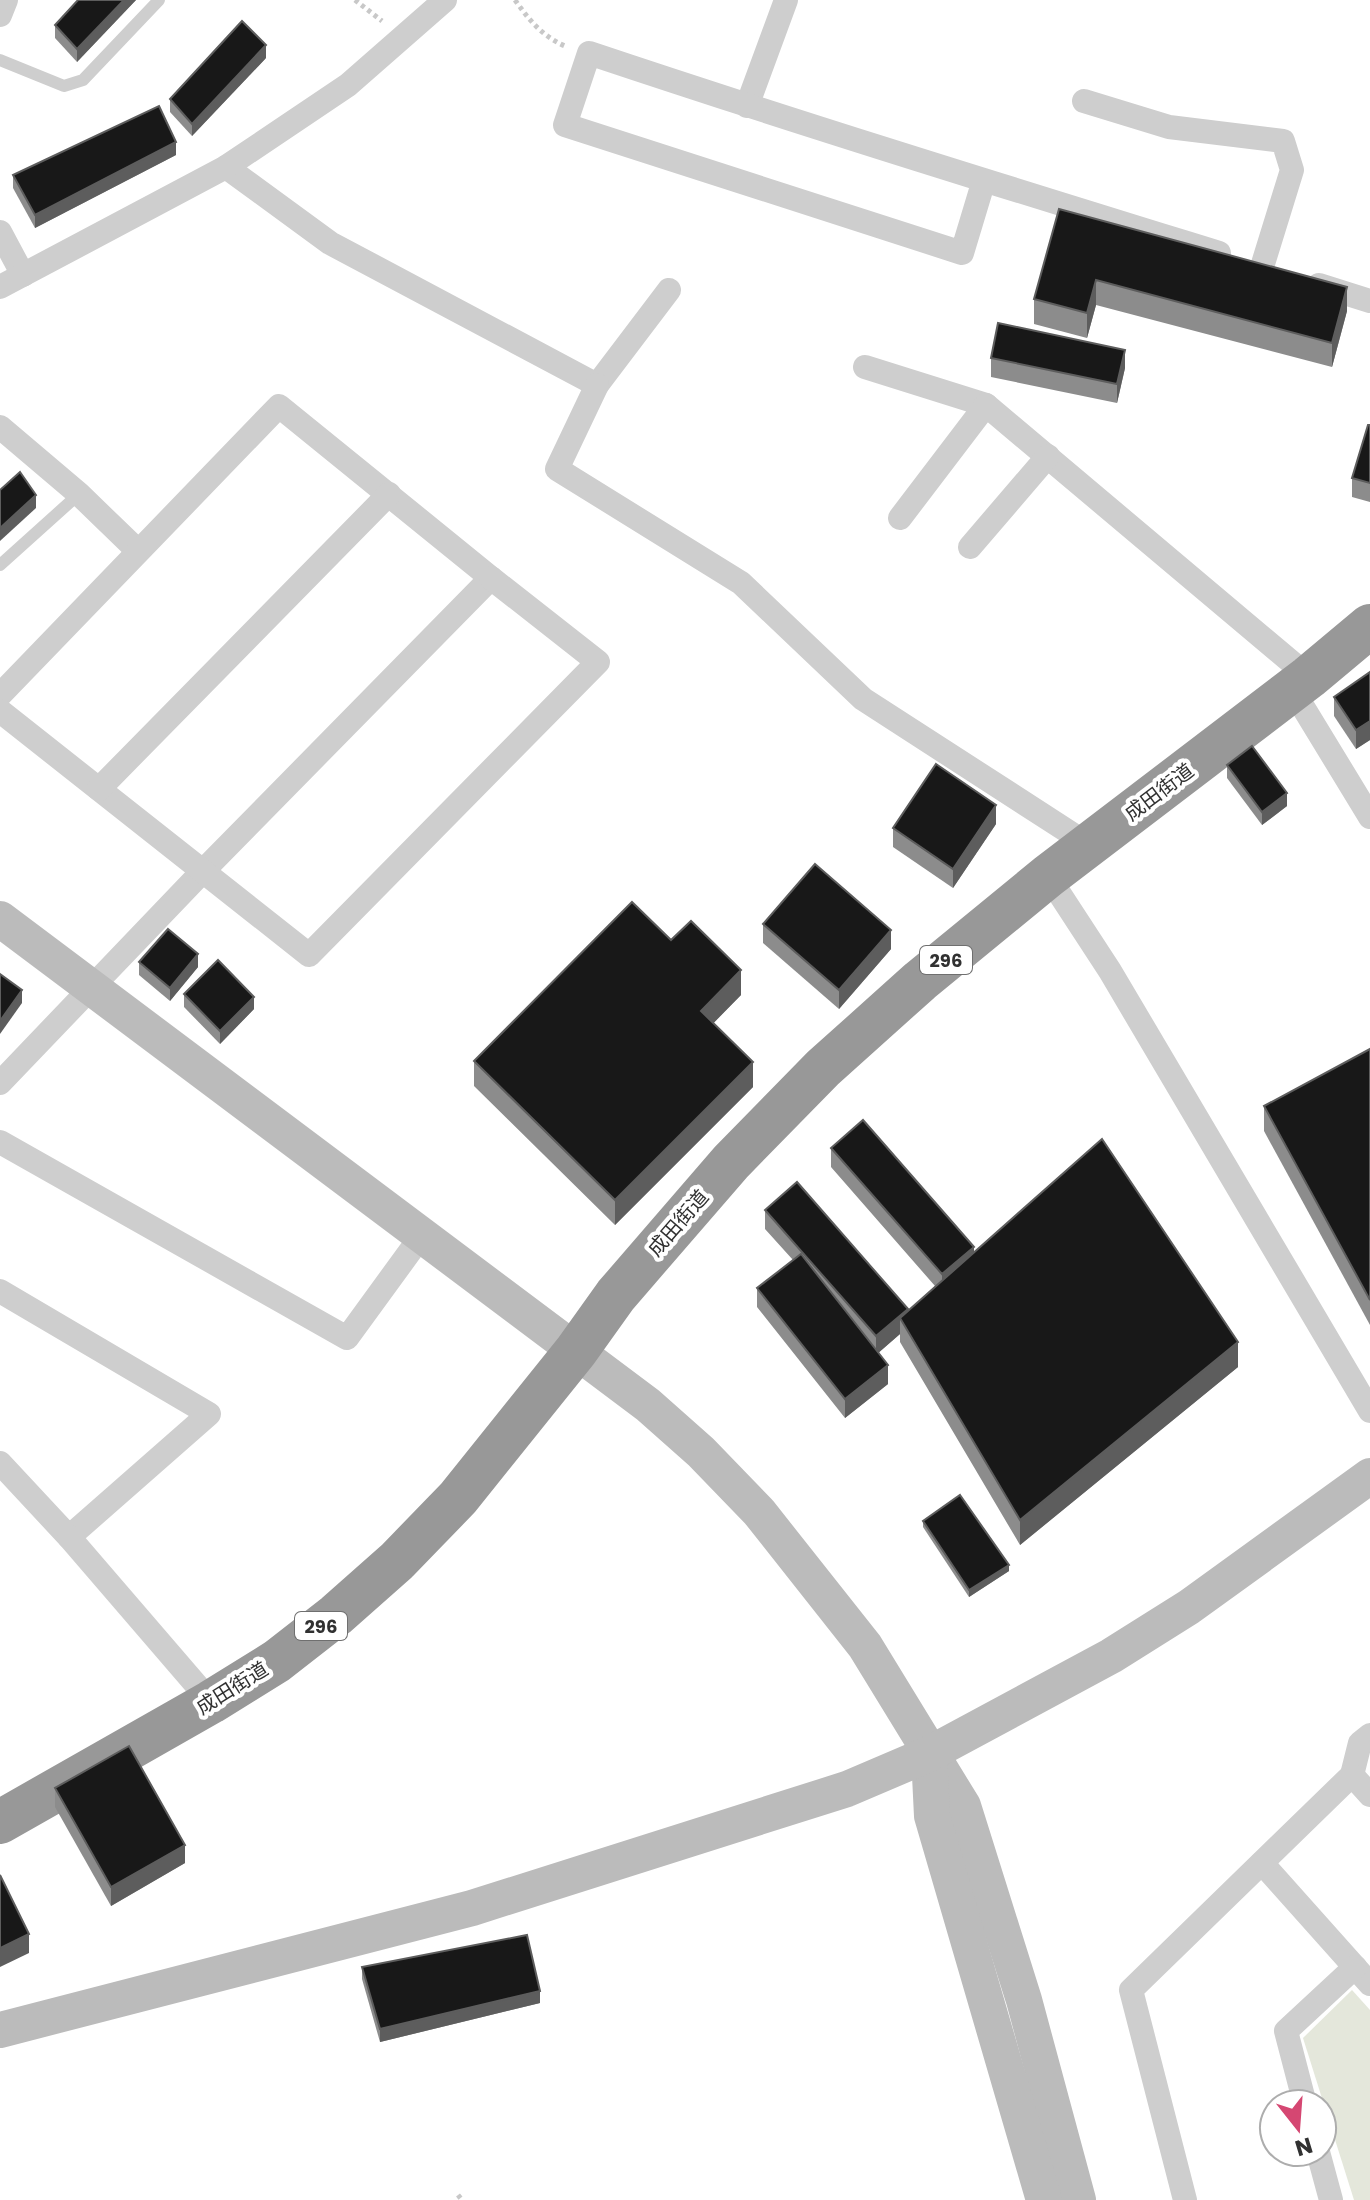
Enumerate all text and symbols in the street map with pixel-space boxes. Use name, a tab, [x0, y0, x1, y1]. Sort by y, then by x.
street label: 成田街道	[1119, 757, 1199, 827]
road number: 296	[920, 946, 972, 974]
street label: 成田街道	[641, 1184, 715, 1262]
road number: 296	[295, 1612, 347, 1640]
street label: 成田街道	[191, 1655, 273, 1721]
north arrow	[1258, 2088, 1338, 2168]
text: N	[1291, 2129, 1316, 2164]

